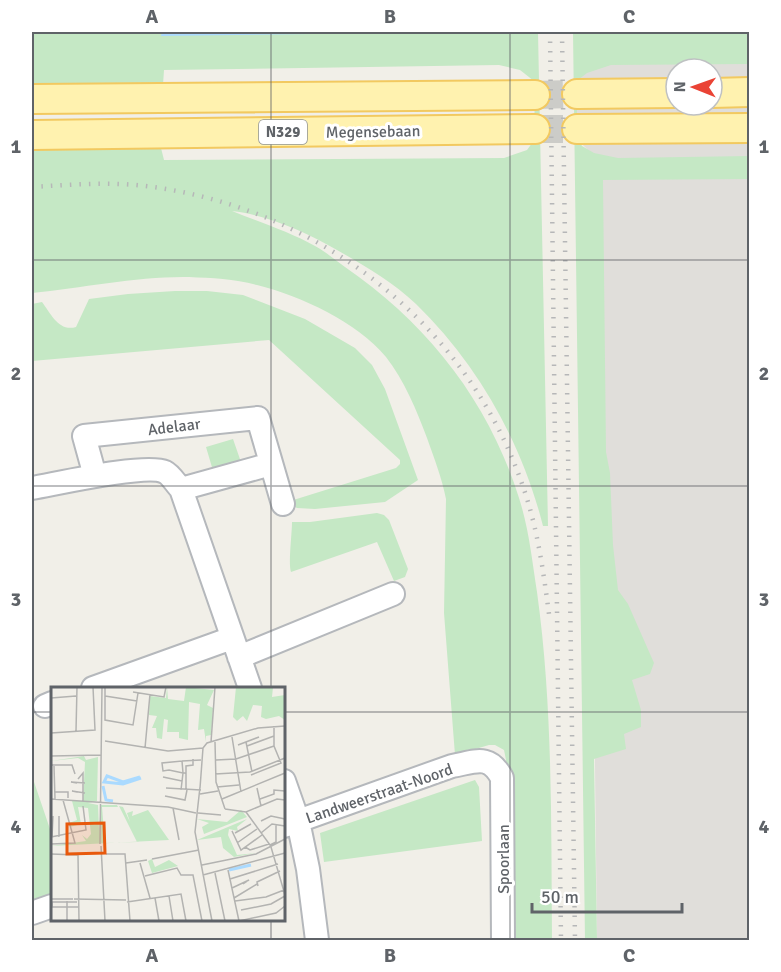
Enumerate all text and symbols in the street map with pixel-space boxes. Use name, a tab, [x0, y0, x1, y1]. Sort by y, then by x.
text: A	[146, 4, 159, 29]
text: B	[384, 4, 396, 29]
text: C	[623, 4, 635, 29]
north arrow	[664, 57, 724, 117]
text: N	[670, 81, 690, 92]
road number: N329	[259, 120, 307, 144]
street label: Megensebaan	[326, 121, 420, 143]
text: 1	[11, 134, 22, 159]
text: 1	[759, 134, 770, 159]
text: 2	[11, 361, 21, 386]
text: 2	[759, 361, 769, 386]
street label: Adelaar	[147, 414, 202, 440]
text: 3	[11, 587, 21, 612]
text: 3	[759, 587, 769, 612]
inset map	[51, 687, 285, 921]
street label: Landweerstraat-Noord	[303, 759, 455, 828]
text: 4	[11, 814, 22, 839]
text: 4	[759, 814, 770, 839]
street label: Spoorlaan	[494, 824, 514, 894]
scale bar	[532, 876, 682, 914]
text: 50 m	[541, 886, 579, 908]
text: A	[146, 943, 159, 968]
text: B	[384, 943, 396, 968]
text: C	[623, 943, 635, 968]

